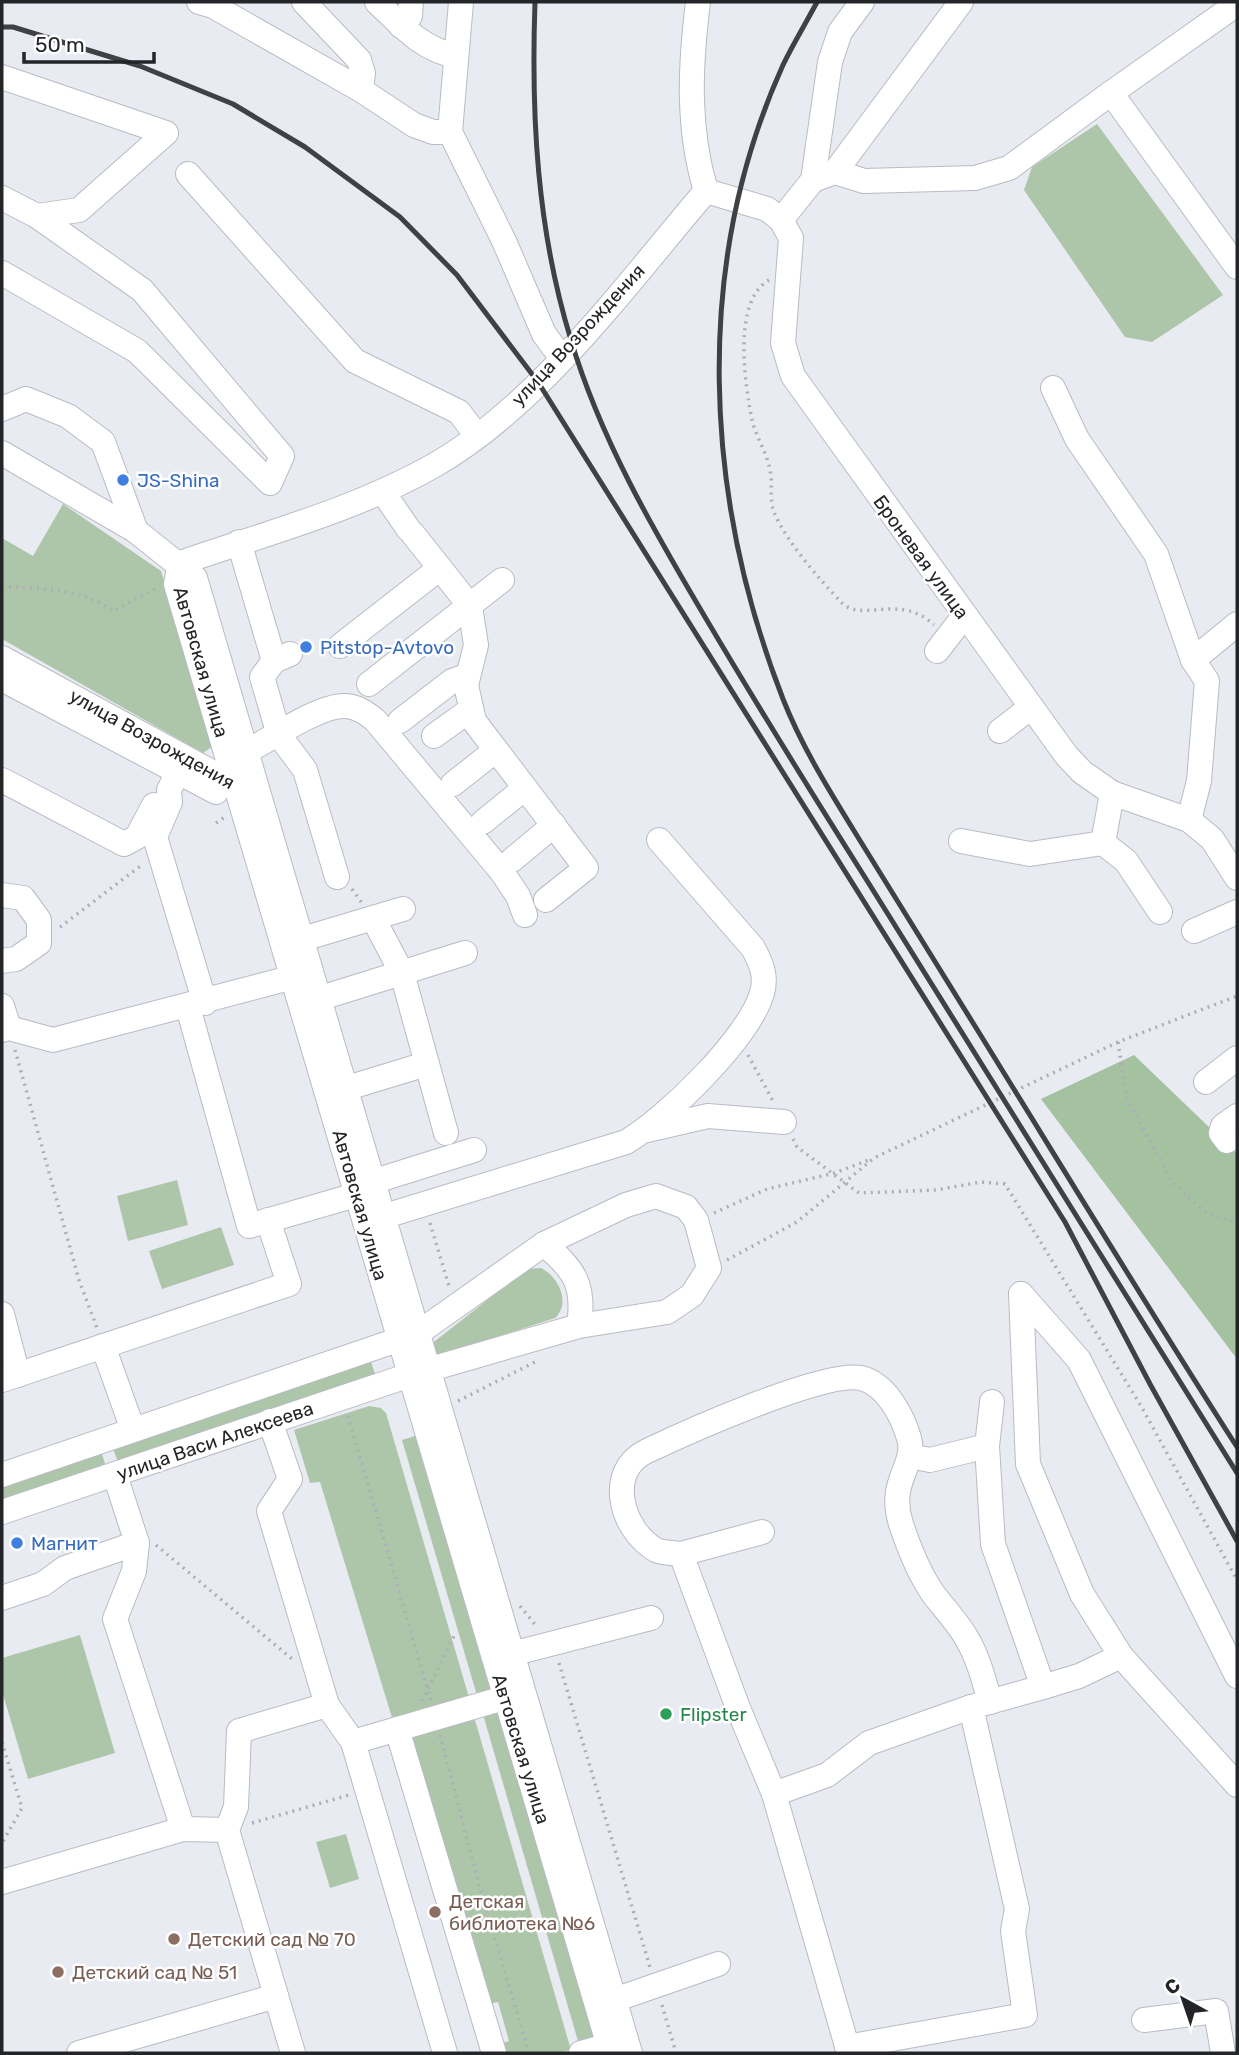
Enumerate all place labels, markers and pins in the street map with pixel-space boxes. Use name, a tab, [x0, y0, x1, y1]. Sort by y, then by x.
place label: JS-Shina	[137, 469, 220, 492]
marker: JS-Shina	[115, 472, 131, 488]
place label: Pitstop-Avtovo	[320, 636, 454, 659]
marker: Pitstop-Avtovo	[298, 639, 314, 655]
place label: Магнит	[31, 1532, 98, 1555]
marker: Магнит	[9, 1535, 25, 1551]
place label: Flipster	[680, 1703, 747, 1726]
marker: Flipster	[658, 1706, 674, 1722]
place label: Детская библиотека №6	[449, 1890, 595, 1935]
marker: Детская библиотека №6	[427, 1904, 443, 1920]
place label: Детский сад № 70	[188, 1928, 356, 1951]
marker: Детский сад № 70	[166, 1931, 182, 1947]
place label: Детский сад № 51	[72, 1961, 237, 1984]
marker: Детский сад № 51	[50, 1964, 66, 1980]

